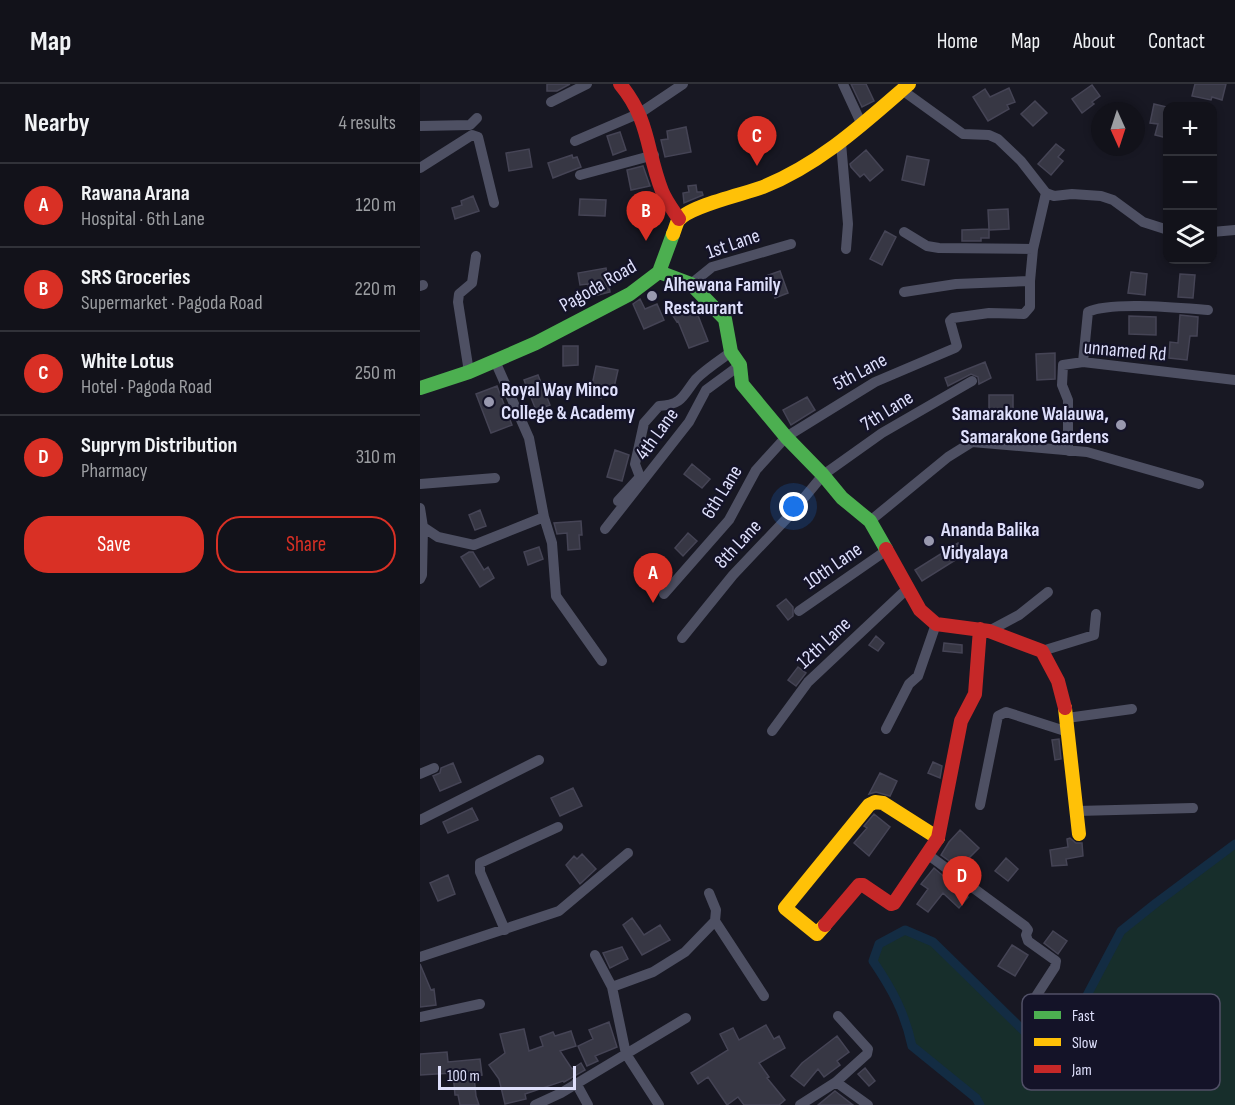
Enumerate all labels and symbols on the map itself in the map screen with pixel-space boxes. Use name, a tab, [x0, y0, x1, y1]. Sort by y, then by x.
north arrow	[1091, 102, 1145, 156]
pin: C	[738, 116, 776, 166]
pin: B	[626, 192, 666, 241]
street label: 1st Lane	[703, 224, 763, 264]
street label: Pagoda Road	[555, 254, 641, 318]
place label: Alhewana Family Restaurant	[663, 273, 782, 320]
marker: Alhewana Family Restaurant	[645, 289, 659, 303]
street label: unnamed Rd	[1083, 335, 1167, 367]
street label: 5th Lane	[829, 348, 891, 396]
place label: Royal Way Minco College & Academy	[501, 378, 636, 425]
street label: 7th Lane	[856, 386, 918, 436]
marker: Royal Way Minco College & Academy	[482, 395, 496, 409]
place label: Samarakone Walauwa, Samarakone Gardens	[952, 402, 1109, 449]
street label: 4th Lane	[630, 404, 684, 464]
marker: Samarakone Walauwa, Samarakone Gardens	[1114, 418, 1128, 432]
street label: 6th Lane	[696, 461, 748, 523]
your location	[779, 492, 808, 521]
street label: 8th Lane	[709, 514, 767, 574]
place label: Ananda Balika Vidyalaya	[940, 518, 1040, 565]
marker: Ananda Balika Vidyalaya	[922, 534, 936, 548]
street label: 10th Lane	[799, 537, 867, 595]
pin: A	[634, 554, 672, 603]
street label: 12th Lane	[792, 612, 856, 674]
pin: D	[942, 856, 982, 906]
legend	[1022, 994, 1220, 1090]
text: Fast	[1072, 1007, 1095, 1026]
text: Slow	[1072, 1034, 1097, 1053]
text: Jam	[1071, 1061, 1092, 1080]
scale bar	[438, 1063, 576, 1090]

